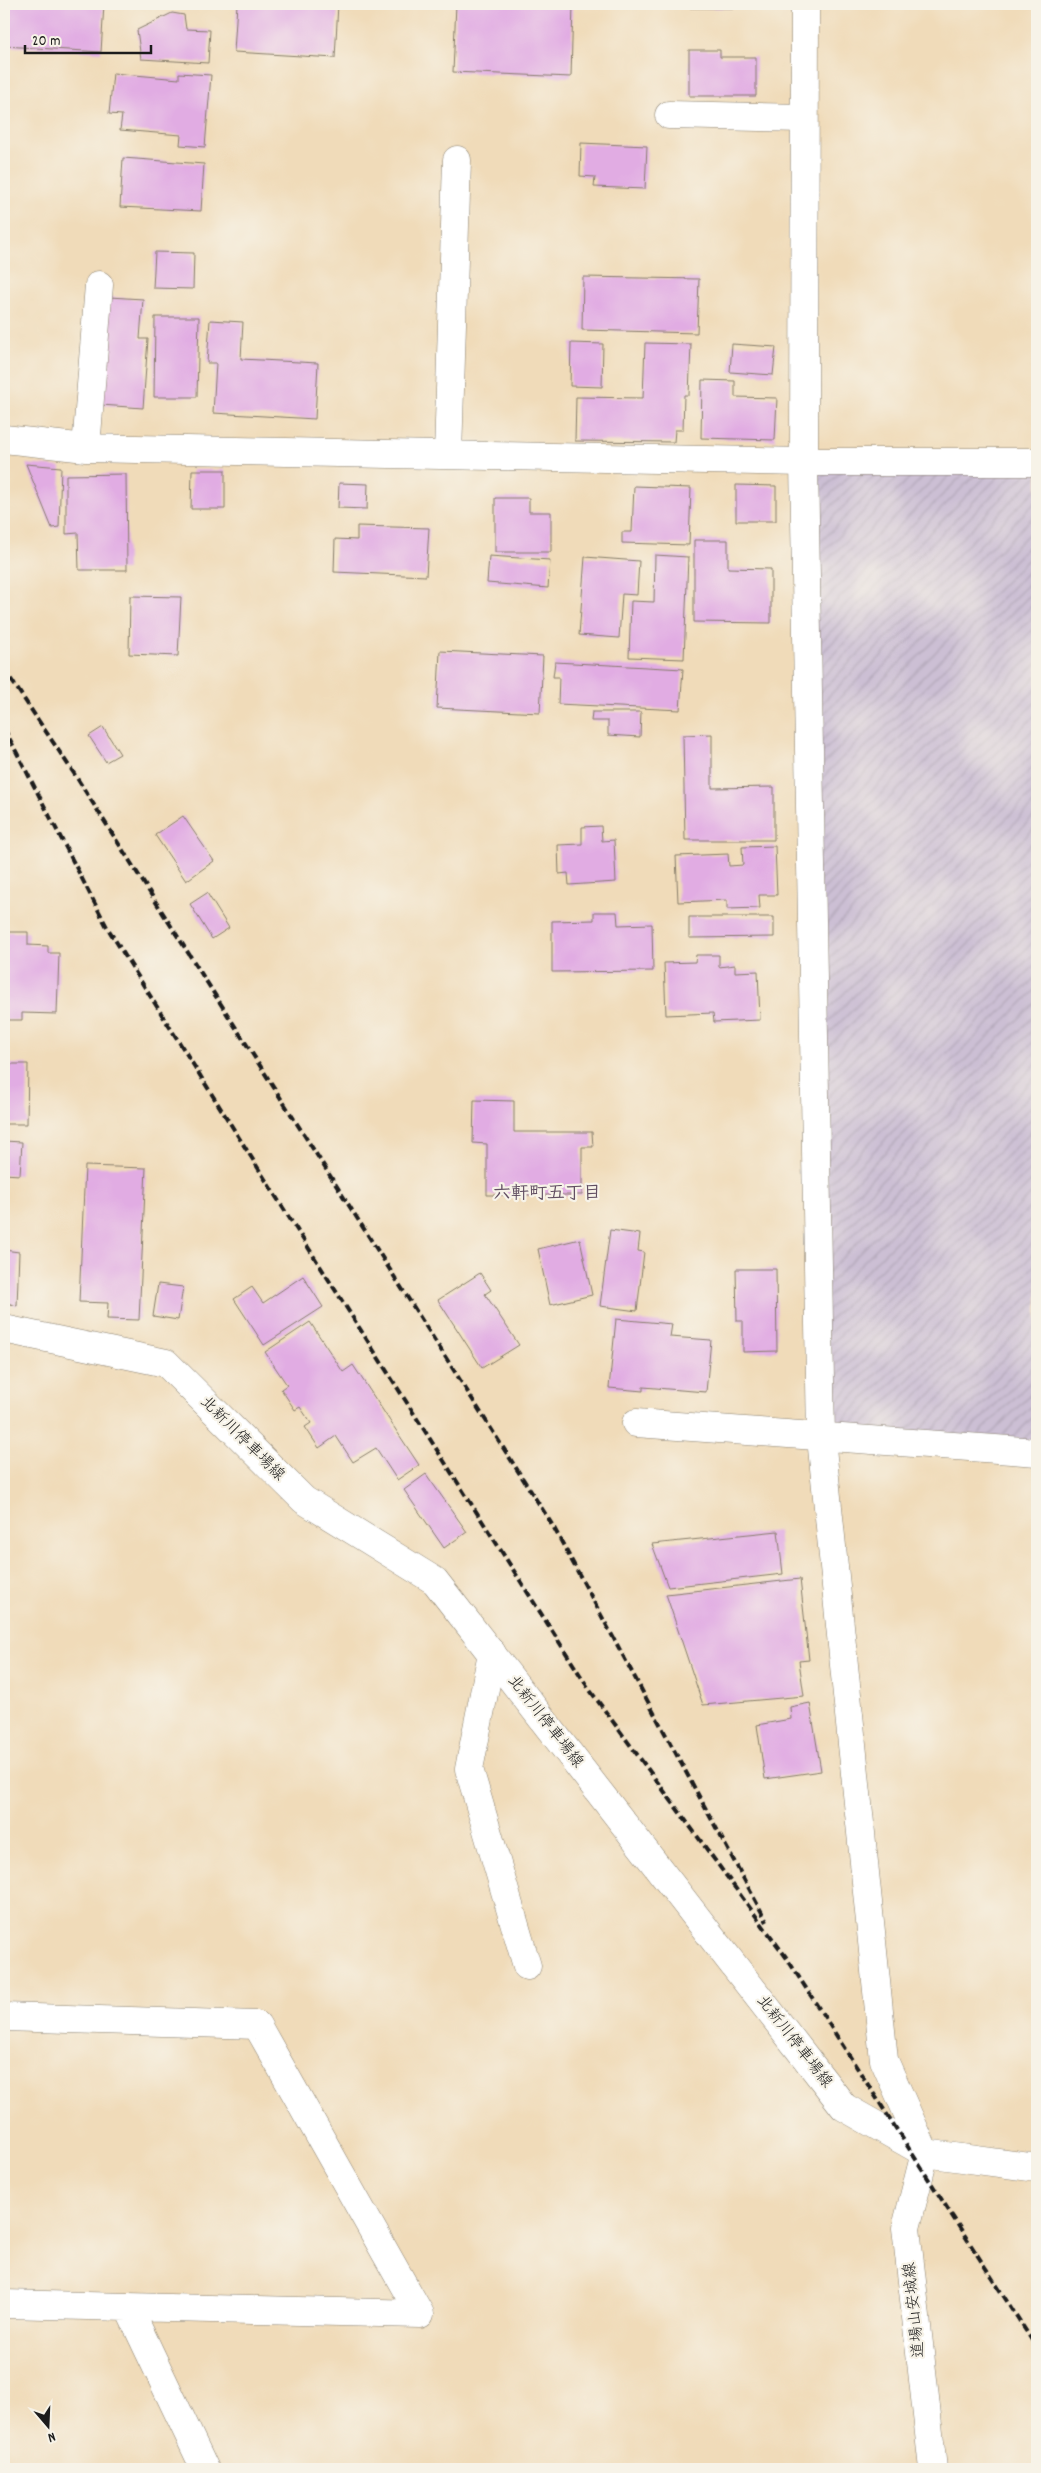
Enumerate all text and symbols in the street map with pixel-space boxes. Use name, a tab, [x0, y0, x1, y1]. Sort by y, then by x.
scale bar	[25, 22, 151, 54]
text: 20 m	[32, 31, 60, 53]
district label: 六軒町五丁目	[493, 1182, 601, 1207]
street label: 北新川停車場線	[194, 1391, 290, 1487]
street label: 北新川停車場線	[501, 1671, 589, 1773]
street label: 北新川停車場線	[750, 1991, 838, 2093]
street label: 道場山安城線	[899, 2261, 931, 2359]
north arrow	[22, 2400, 72, 2450]
text: N	[45, 2426, 58, 2447]

